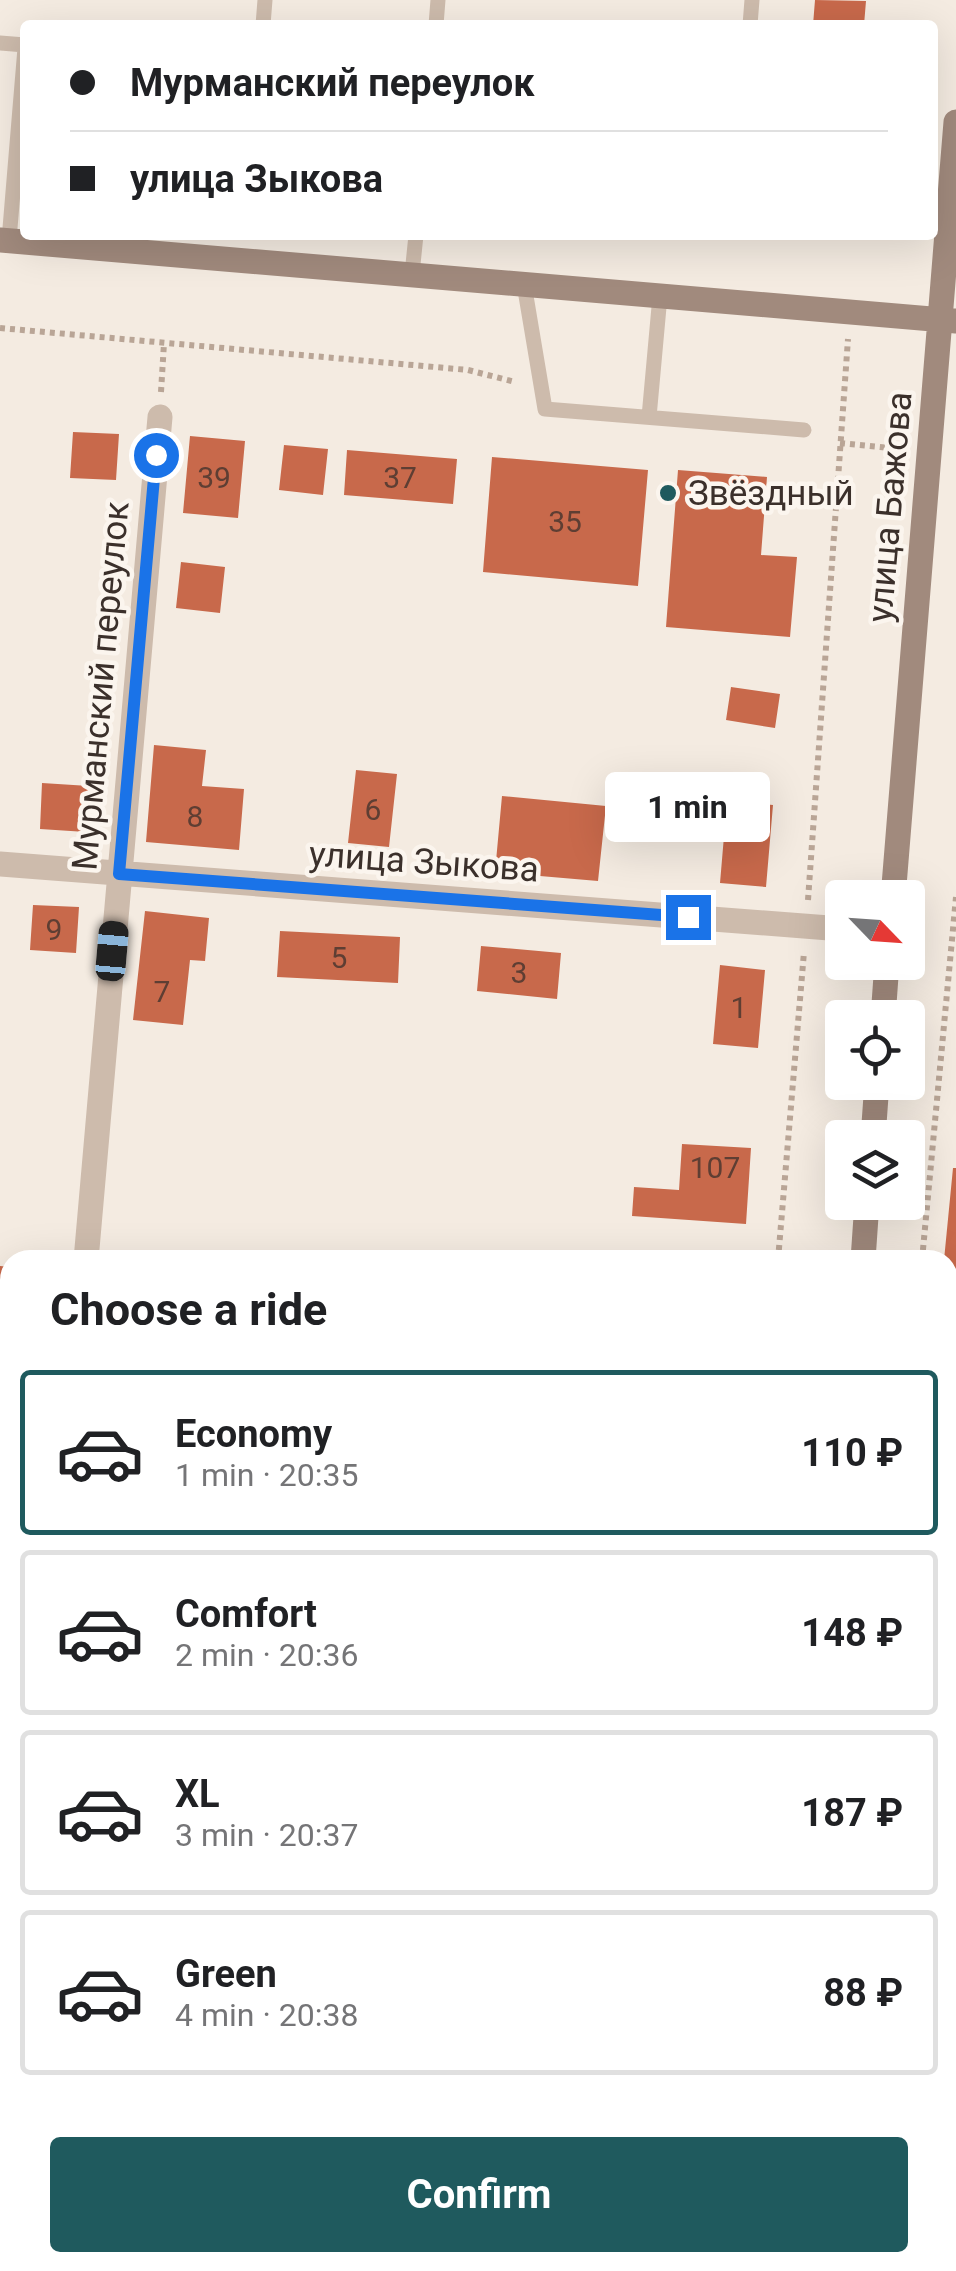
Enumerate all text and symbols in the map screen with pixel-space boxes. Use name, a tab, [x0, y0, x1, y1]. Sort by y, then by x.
text: Мурманский переулок	[130, 61, 535, 105]
text: улица Зыкова	[130, 157, 383, 201]
street label: улица Бажова	[859, 390, 921, 624]
route start	[134, 433, 179, 478]
house number: 39	[197, 460, 231, 495]
house number: 37	[383, 460, 417, 495]
place label: Звёздный	[688, 473, 854, 514]
marker: Звёздный	[657, 482, 679, 504]
street label: Мурманский переулок	[64, 500, 138, 872]
house number: 35	[548, 504, 582, 539]
callout: 1 min	[606, 772, 770, 842]
text: 1 min	[647, 788, 728, 826]
house number: 6	[365, 792, 381, 827]
house number: 8	[187, 799, 203, 834]
street label: улица Зыкова	[308, 834, 540, 890]
north arrow	[825, 880, 925, 980]
map controls	[825, 880, 925, 1220]
route end	[666, 895, 711, 940]
house number: 9	[46, 912, 62, 947]
car	[94, 920, 130, 982]
house number: 5	[331, 940, 347, 975]
house number: 3	[511, 955, 527, 990]
house number: 7	[154, 974, 170, 1009]
house number: 1	[731, 990, 747, 1025]
button: locate	[825, 1000, 925, 1100]
button: layers	[825, 1120, 925, 1220]
house number: 107	[690, 1150, 740, 1185]
text: Choose a ride	[50, 1283, 327, 1336]
icon: car	[55, 1408, 145, 1498]
text: Economy	[175, 1412, 332, 1456]
text: 110 ₽	[801, 1431, 903, 1475]
text: 1 min · 20:35	[175, 1456, 358, 1494]
icon: car	[55, 1588, 145, 1678]
text: Comfort	[175, 1592, 317, 1636]
text: 148 ₽	[801, 1611, 903, 1655]
text: 2 min · 20:36	[175, 1636, 358, 1674]
icon: car	[55, 1768, 145, 1858]
text: XL	[175, 1772, 220, 1816]
text: 187 ₽	[801, 1791, 903, 1835]
text: 3 min · 20:37	[175, 1816, 358, 1854]
icon: car	[55, 1948, 145, 2038]
text: Green	[175, 1952, 277, 1996]
text: 88 ₽	[823, 1971, 903, 2015]
text: 4 min · 20:38	[175, 1996, 358, 2034]
button: Confirm	[50, 2137, 908, 2252]

